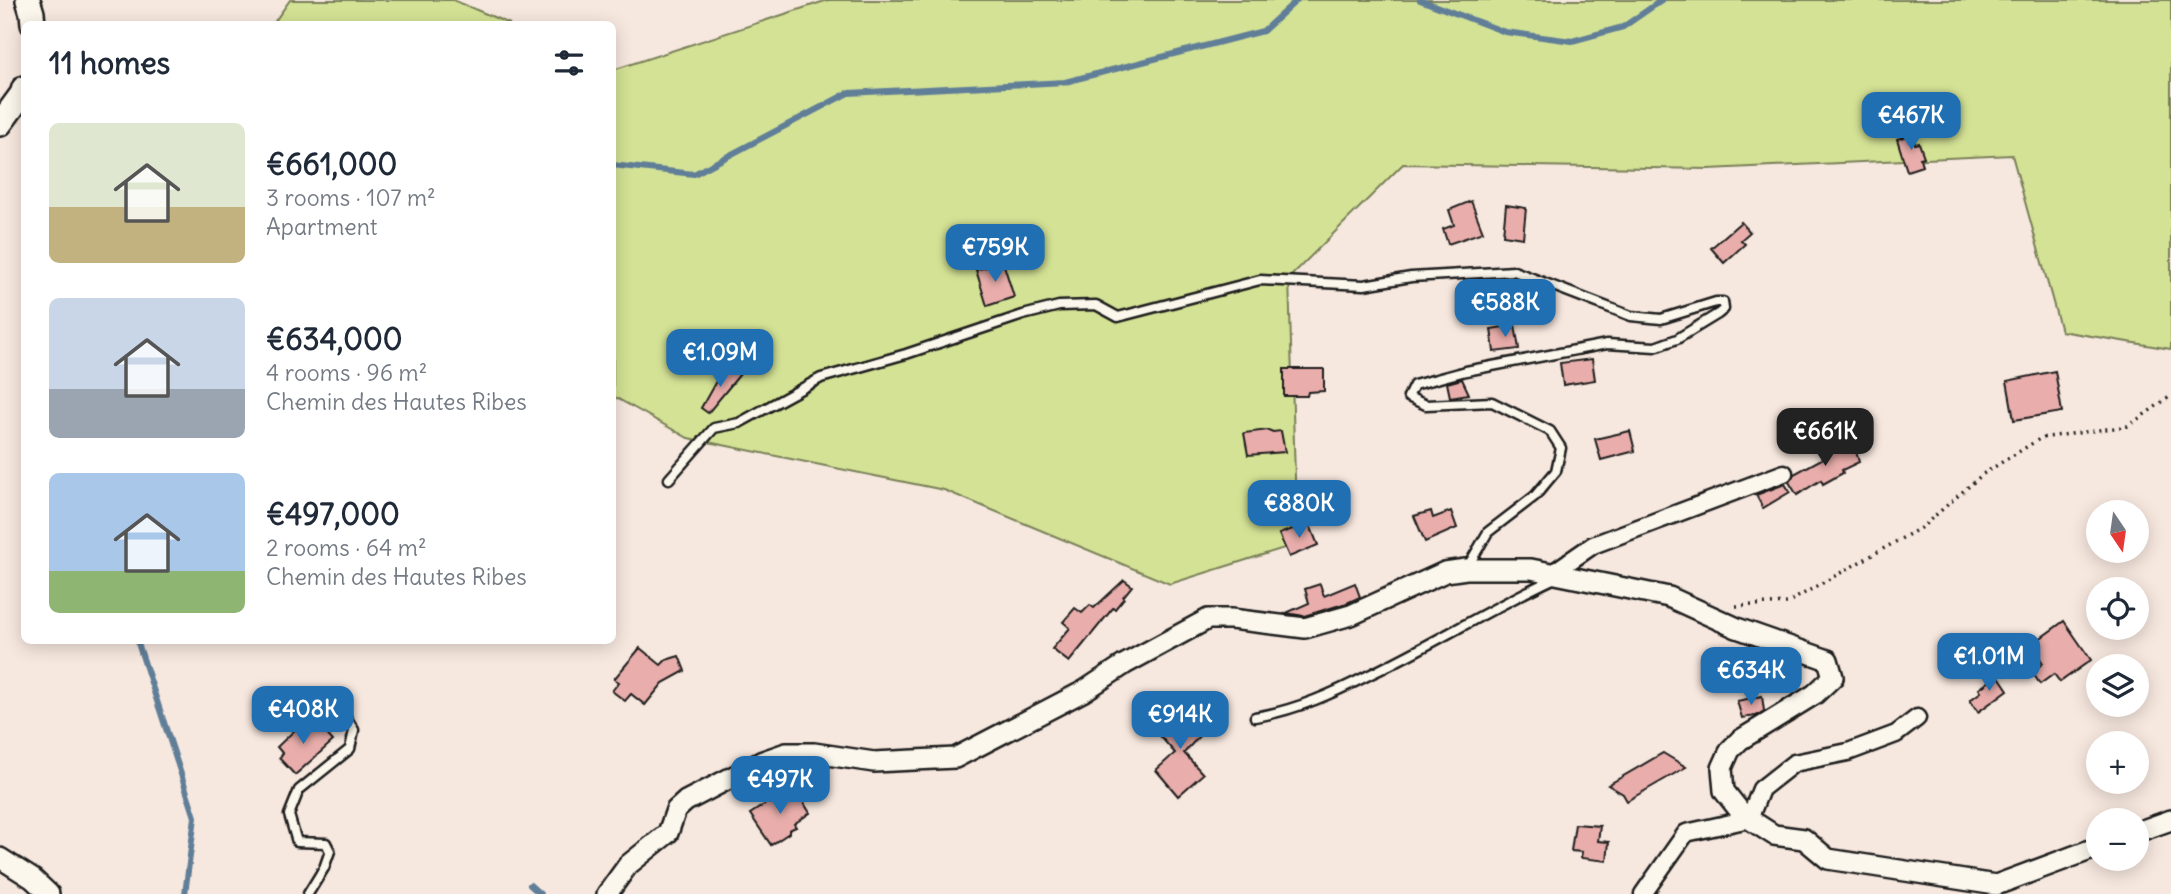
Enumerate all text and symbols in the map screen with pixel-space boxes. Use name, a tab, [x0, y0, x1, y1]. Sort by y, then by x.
text: 11 homes	[49, 44, 170, 82]
icon: filters	[550, 44, 588, 82]
pin: €467K	[1862, 92, 1960, 152]
text: €467K	[1878, 100, 1944, 129]
text: €661,000	[266, 145, 397, 183]
icon: home	[105, 151, 189, 235]
text: 3 rooms · 107 m²	[266, 183, 436, 212]
text: Apartment	[266, 212, 378, 241]
pin: €759K	[946, 224, 1044, 284]
text: €759K	[962, 232, 1028, 261]
pin: €588K	[1456, 280, 1554, 339]
text: €588K	[1471, 287, 1539, 316]
text: €634,000	[266, 320, 403, 358]
icon: home	[105, 326, 189, 410]
pin: €1.09M	[663, 330, 777, 389]
text: €1.09M	[682, 337, 758, 366]
text: 4 rooms · 96 m²	[266, 358, 427, 387]
text: Chemin des Hautes Ribes	[266, 387, 527, 416]
pin: €661K	[1776, 408, 1874, 468]
text: €661K	[1793, 416, 1857, 445]
pin: €880K	[1250, 480, 1348, 540]
text: €880K	[1264, 488, 1334, 517]
text: €497,000	[266, 495, 400, 533]
north arrow	[2086, 500, 2149, 564]
map controls	[2086, 500, 2149, 871]
icon: home	[105, 501, 189, 585]
text: 2 rooms · 64 m²	[266, 533, 427, 562]
text: Chemin des Hautes Ribes	[266, 562, 527, 591]
button: locate	[2086, 577, 2149, 640]
pin: €1.01M	[1932, 634, 2046, 693]
text: €1.01M	[1953, 641, 2025, 670]
pin: €634K	[1702, 648, 1800, 707]
button: layers	[2086, 654, 2149, 717]
text: €634K	[1717, 655, 1785, 684]
pin: €408K	[254, 686, 352, 746]
pin: €914K	[1131, 692, 1229, 751]
text: €408K	[268, 694, 338, 723]
text: €914K	[1148, 699, 1212, 728]
button: +	[2086, 731, 2149, 794]
pin: €497K	[731, 756, 829, 816]
text: €497K	[747, 764, 813, 793]
button: −	[2086, 808, 2149, 871]

